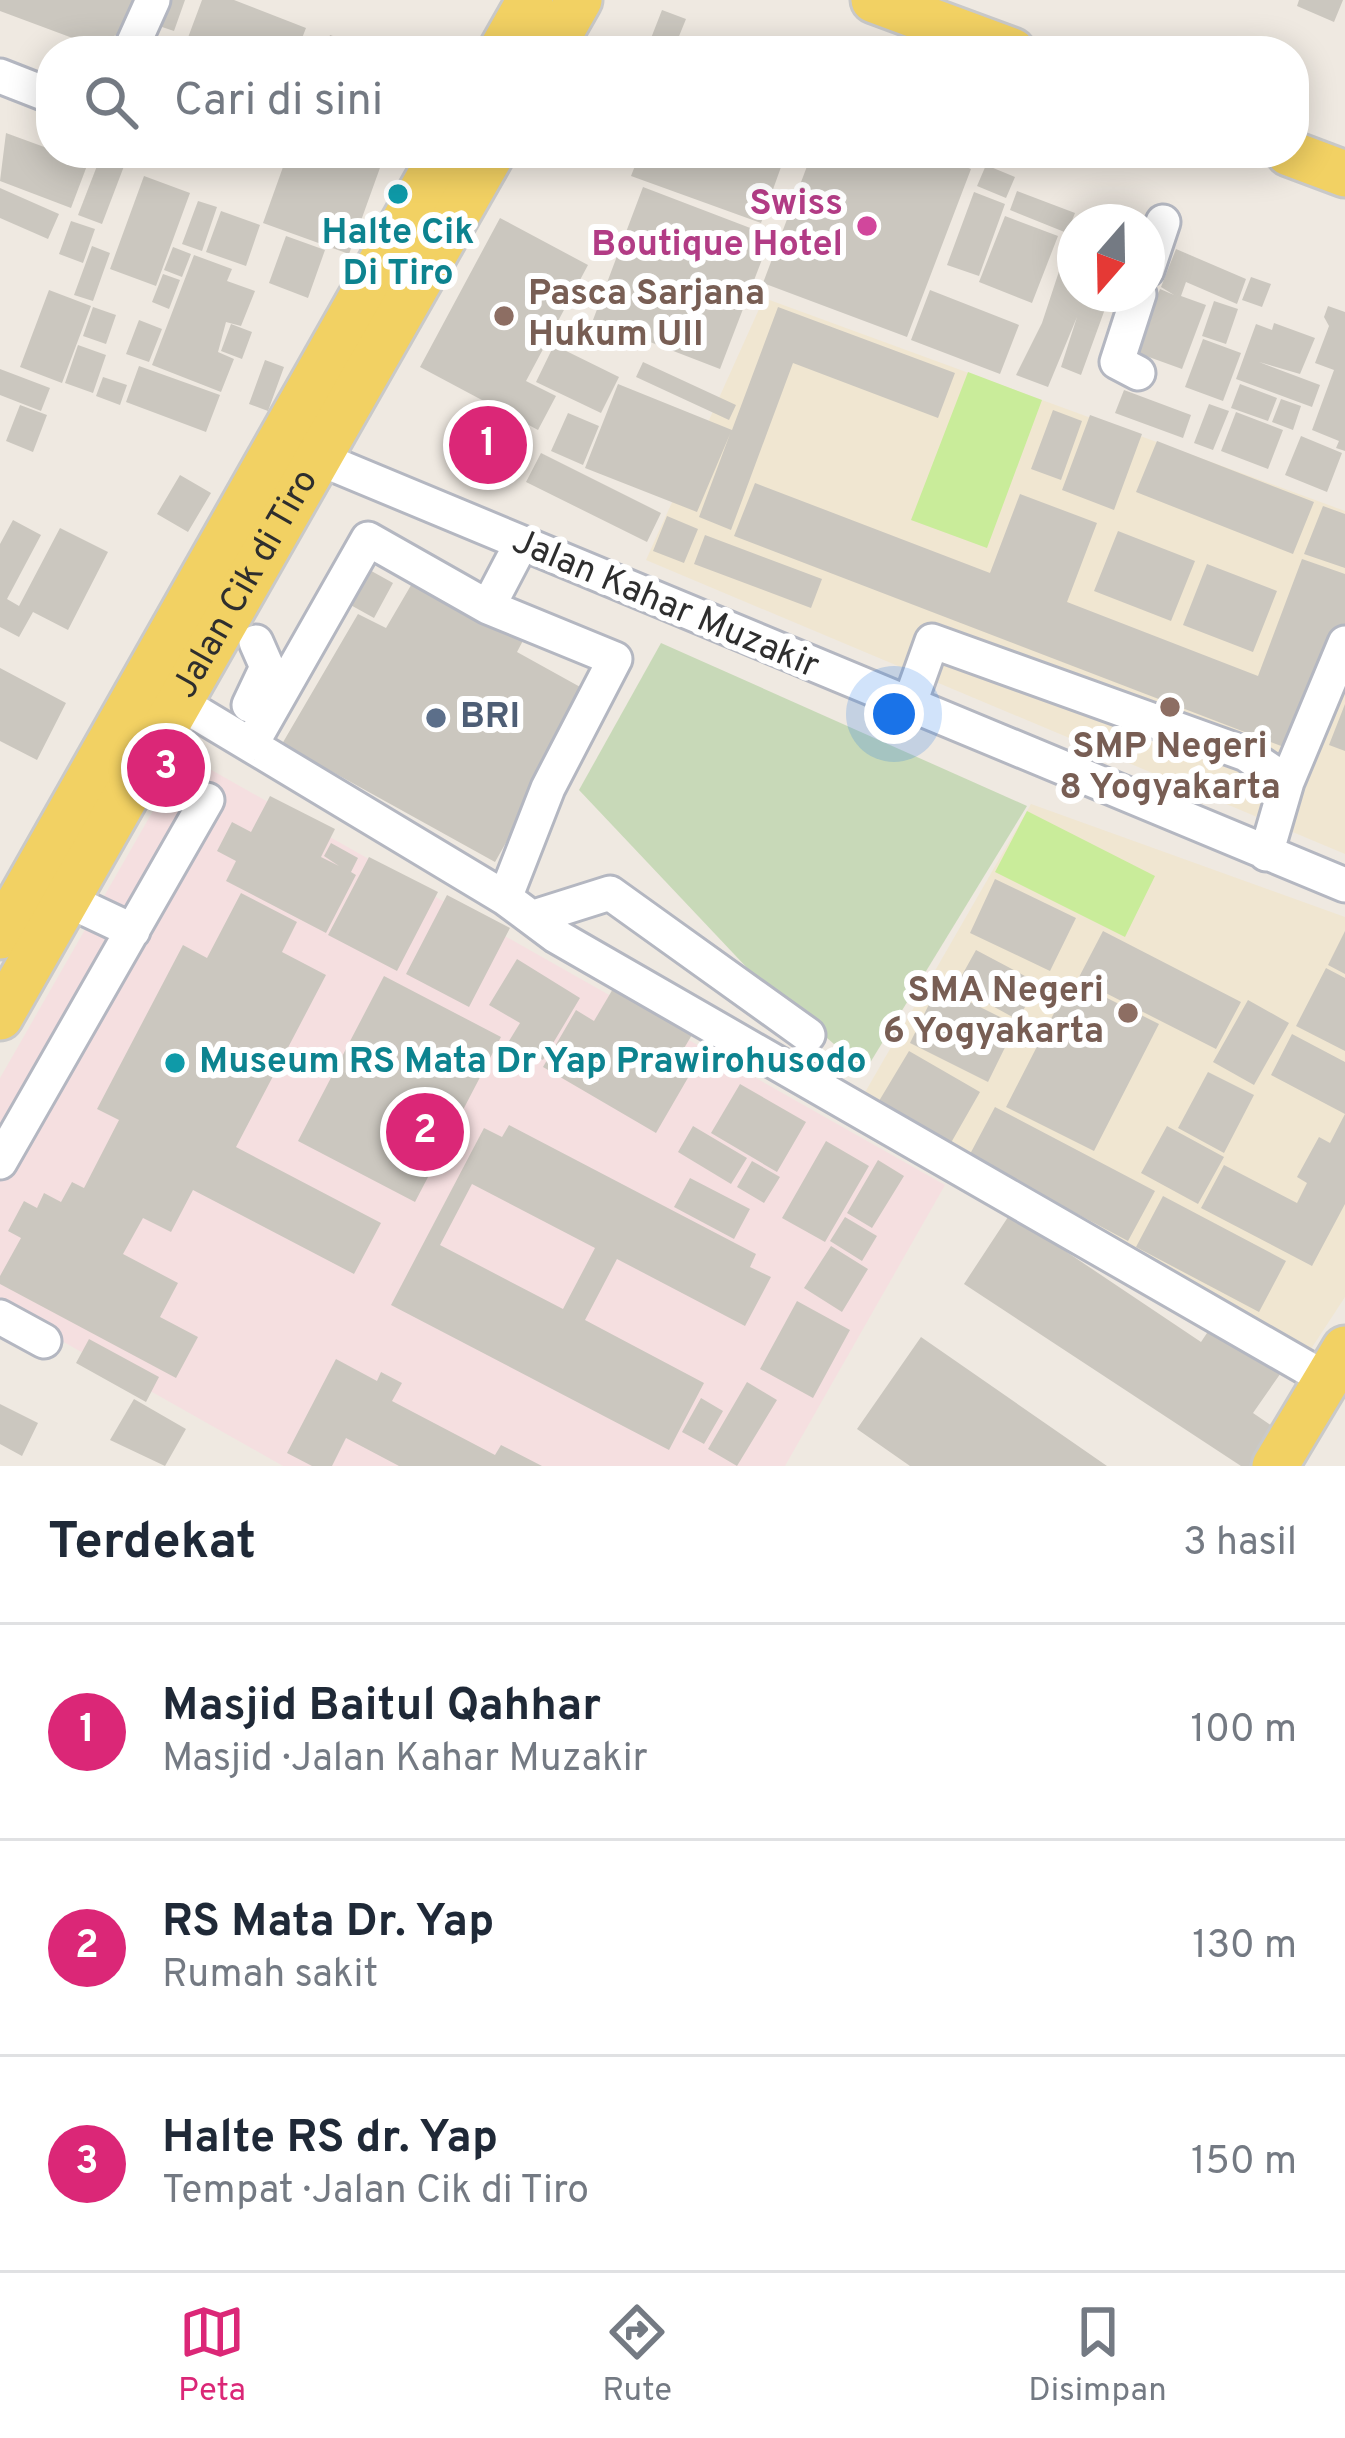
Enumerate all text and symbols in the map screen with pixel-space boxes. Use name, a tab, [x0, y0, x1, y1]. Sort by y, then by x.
search box	[36, 36, 1309, 168]
icon: search	[78, 69, 144, 135]
text: Cari di sini	[174, 74, 383, 131]
marker: Halte Cik Di Tiro	[385, 181, 411, 207]
place label: Swiss Boutique Hotel	[591, 182, 843, 269]
north arrow	[1057, 204, 1165, 312]
place label: Halte Cik Di Tiro	[322, 211, 474, 298]
marker: Swiss Boutique Hotel	[854, 213, 880, 239]
place label: Pasca Sarjana Hukum UII	[528, 272, 765, 359]
marker: Pasca Sarjana Hukum UII	[491, 303, 517, 329]
pin: 1	[449, 400, 527, 490]
street label: Jalan Cik di Tiro	[163, 462, 330, 707]
street label: Jalan Kahar Muzakir	[504, 520, 826, 690]
your location	[864, 684, 924, 744]
marker: SMP Negeri 8 Yogyakarta	[1157, 694, 1183, 720]
place label: BRI	[460, 695, 520, 741]
marker: BRI	[423, 705, 449, 731]
pin: 3	[127, 723, 205, 813]
place label: SMP Negeri 8 Yogyakarta	[1059, 725, 1281, 812]
place label: SMA Negeri 6 Yogyakarta	[883, 969, 1104, 1056]
marker: SMA Negeri 6 Yogyakarta	[1115, 1000, 1141, 1026]
place label: Museum RS Mata Dr Yap Prawirohusodo	[199, 1040, 867, 1086]
marker: Museum RS Mata Dr Yap Prawirohusodo	[162, 1050, 188, 1076]
pin: 2	[386, 1087, 464, 1177]
text: Terdekat	[48, 1512, 256, 1577]
text: 3 hasil	[1183, 1520, 1297, 1569]
text: Masjid Baitul Qahhar	[162, 1679, 601, 1736]
text: 1	[79, 1707, 95, 1756]
text: 100 m	[1190, 1707, 1297, 1756]
text: Masjid · Jalan Kahar Muzakir	[162, 1736, 648, 1785]
text: RS Mata Dr. Yap	[162, 1895, 494, 1952]
text: 2	[75, 1923, 99, 1972]
text: 130 m	[1192, 1923, 1297, 1972]
text: Rumah sakit	[162, 1952, 378, 2001]
text: Halte RS dr. Yap	[162, 2111, 498, 2168]
text: 3	[75, 2139, 99, 2188]
text: 150 m	[1191, 2139, 1297, 2188]
text: Tempat · Jalan Cik di Tiro	[162, 2168, 589, 2217]
tab: Peta	[178, 2299, 246, 2413]
tab: Rute	[602, 2299, 672, 2413]
tab: Disimpan	[1028, 2299, 1167, 2413]

